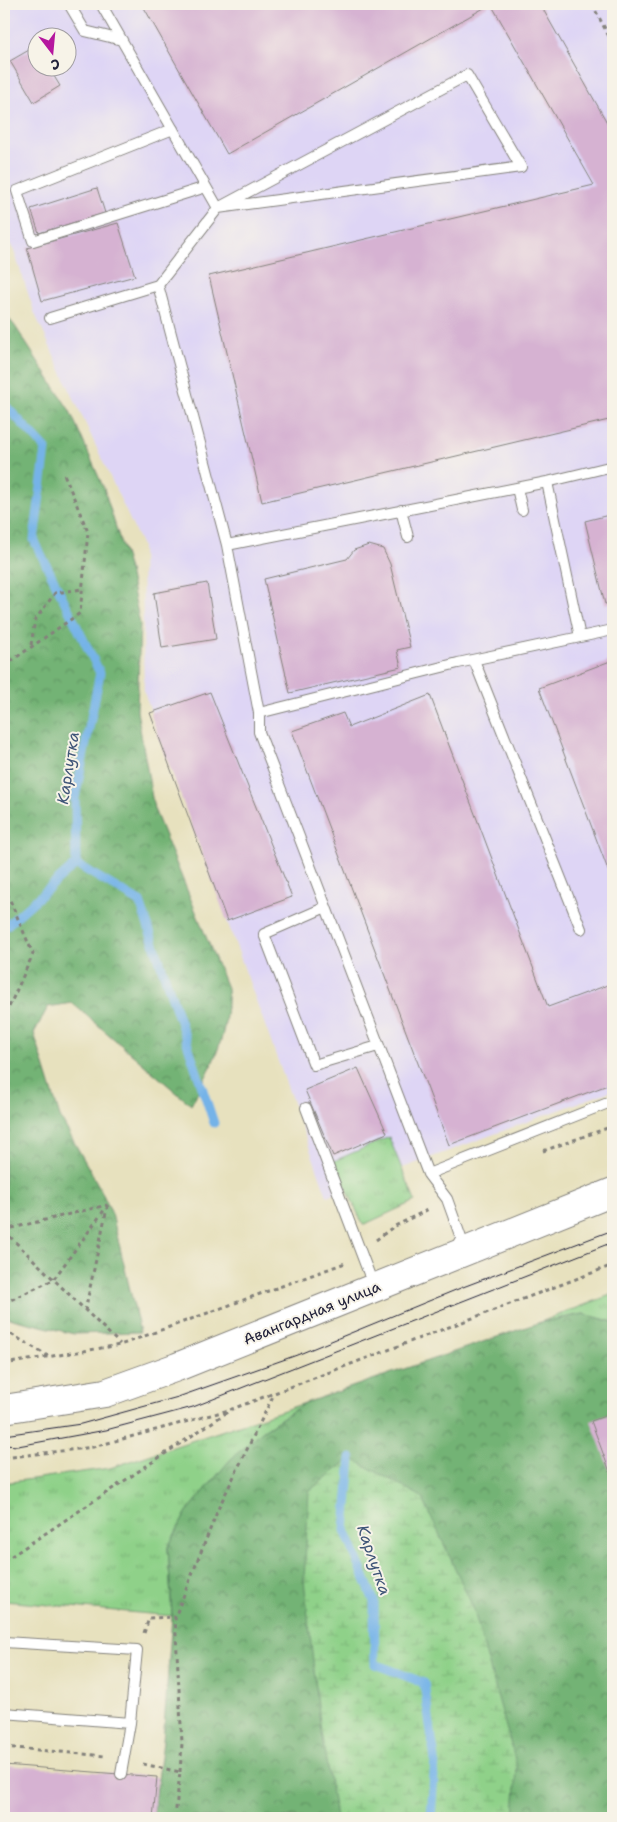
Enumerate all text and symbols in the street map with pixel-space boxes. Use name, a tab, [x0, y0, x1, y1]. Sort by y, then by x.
north arrow	[28, 28, 78, 78]
text: С	[49, 55, 62, 74]
water label: Карлутка	[52, 730, 84, 806]
street label: Авангардная улица	[240, 1276, 384, 1350]
water label: Карлутка	[352, 1522, 396, 1598]

